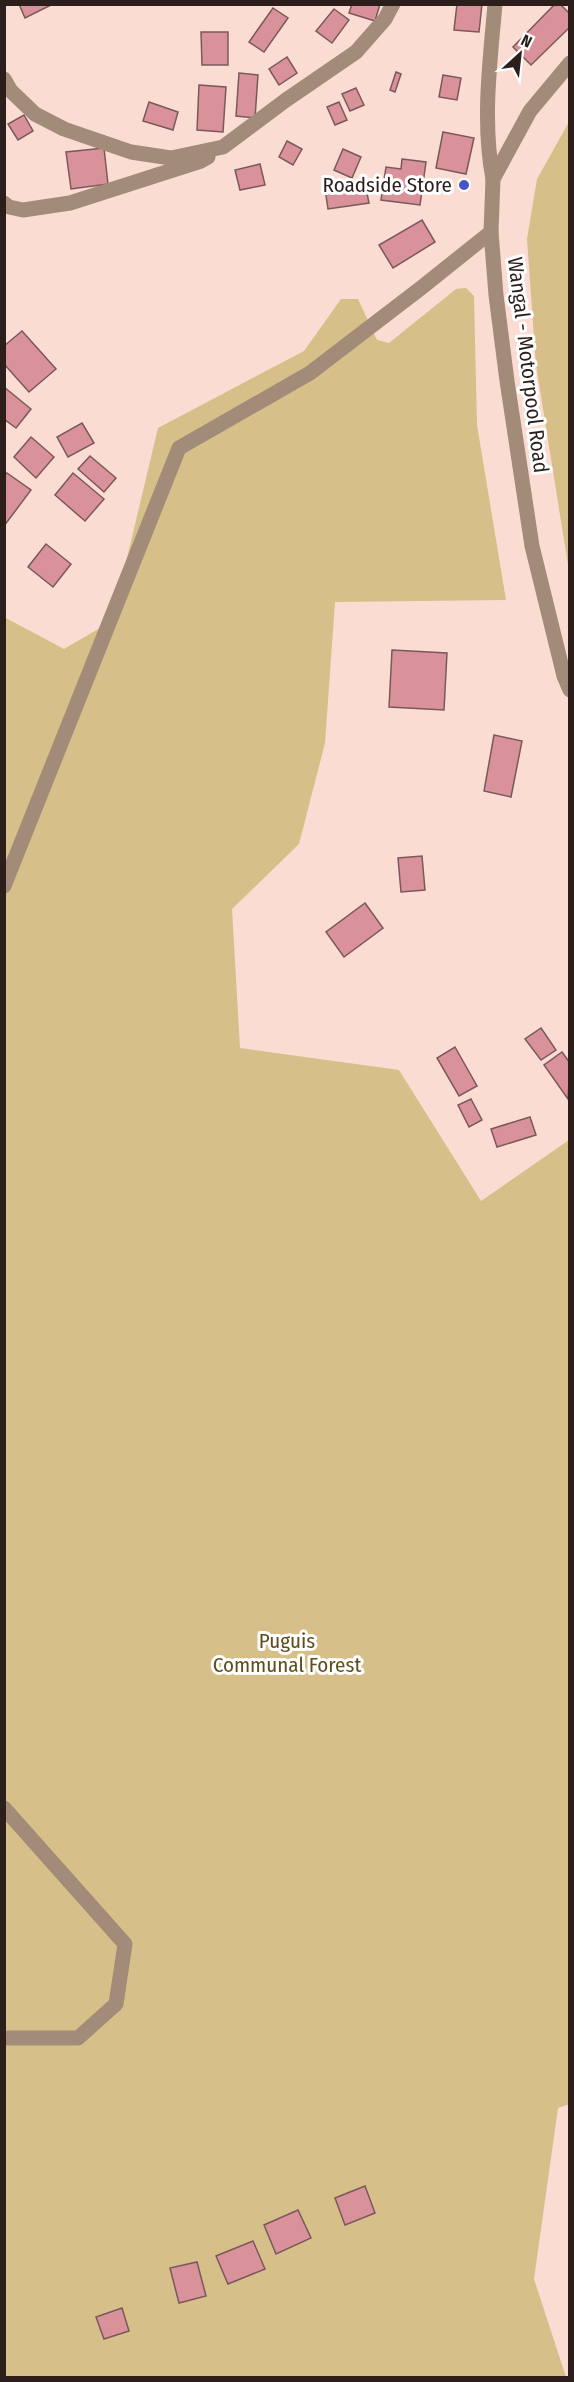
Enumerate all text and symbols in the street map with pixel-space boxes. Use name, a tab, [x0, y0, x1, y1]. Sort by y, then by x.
north arrow	[490, 24, 550, 84]
text: N	[518, 30, 535, 52]
place label: Roadside Store	[323, 172, 452, 198]
marker: Roadside Store	[457, 178, 471, 192]
street label: Wangal - Motorpool Road	[502, 256, 554, 474]
park label: Puguis Communal Forest	[213, 1628, 361, 1678]

